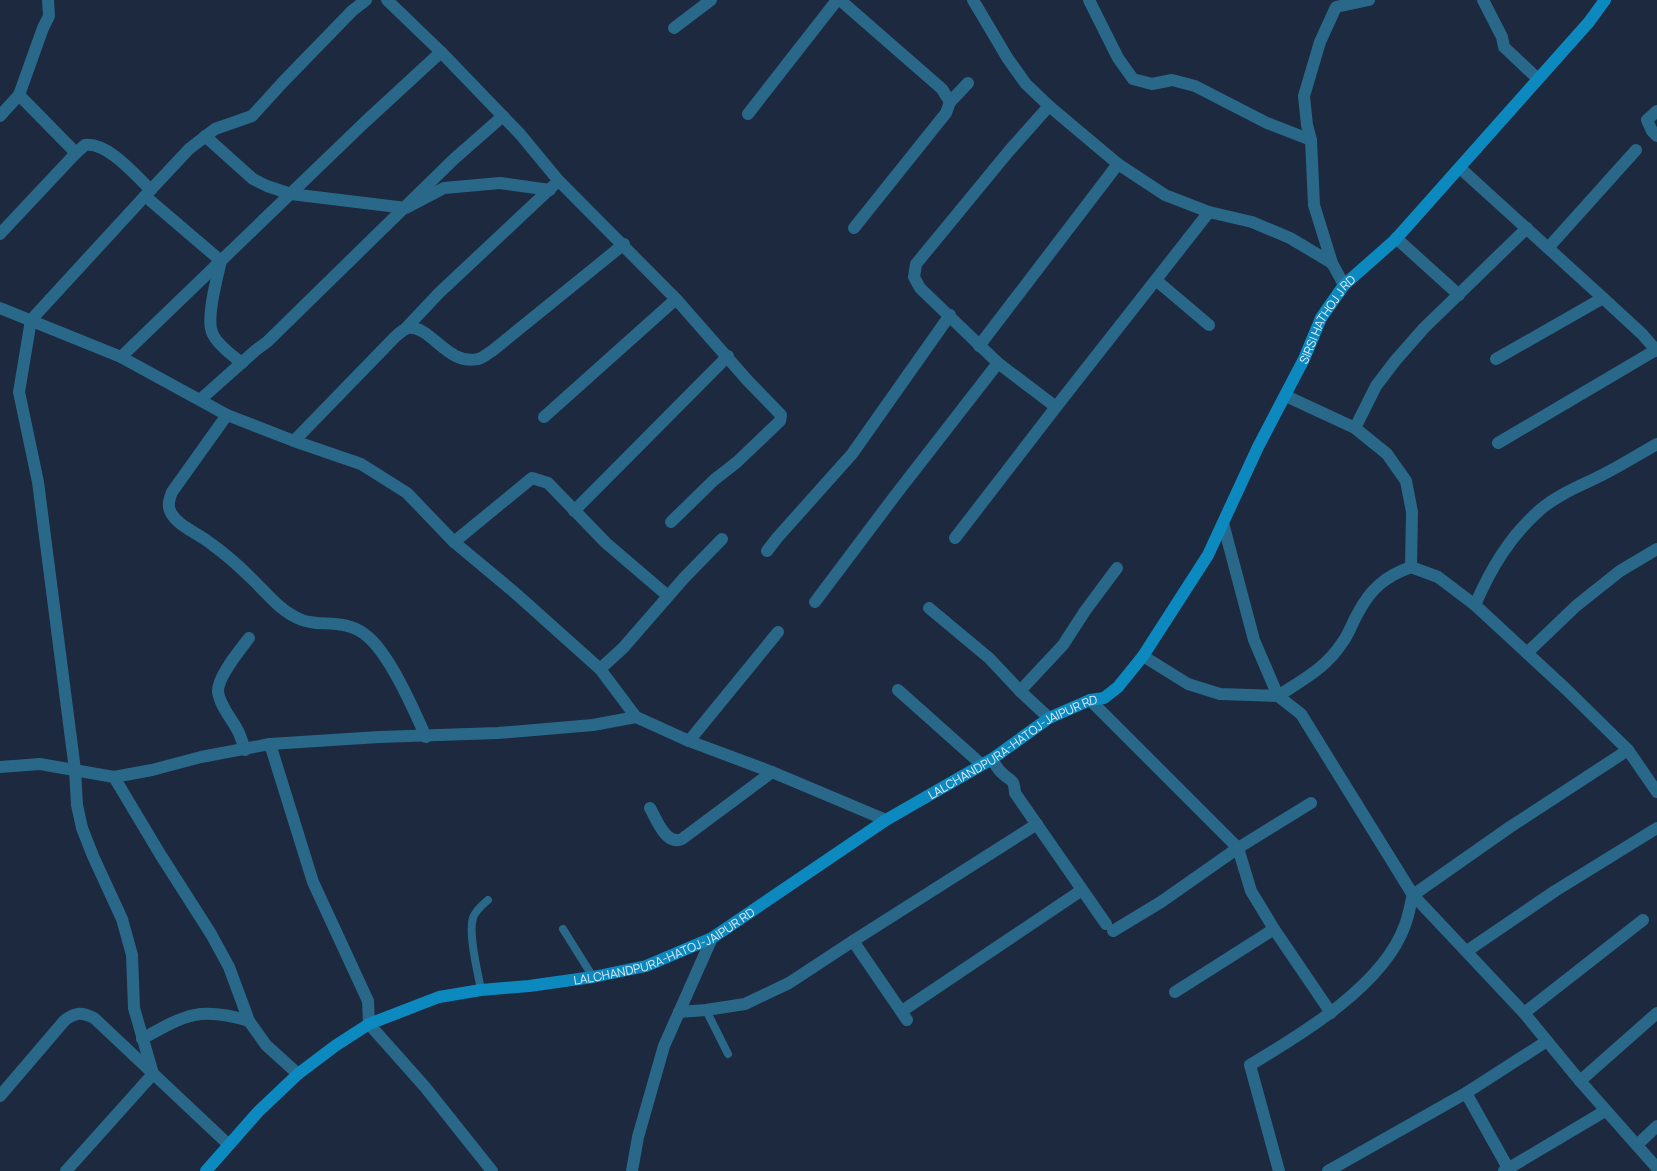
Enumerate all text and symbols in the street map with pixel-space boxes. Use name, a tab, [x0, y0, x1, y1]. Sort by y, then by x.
street label: SIRSI HATHOJ J RD	[1294, 270, 1359, 367]
street label: LALCHANDPURA-HATOJ-JAIPUR RD	[924, 691, 1098, 803]
street label: LALCHANDPURA-HATOJ-JAIPUR RD	[572, 903, 758, 988]

